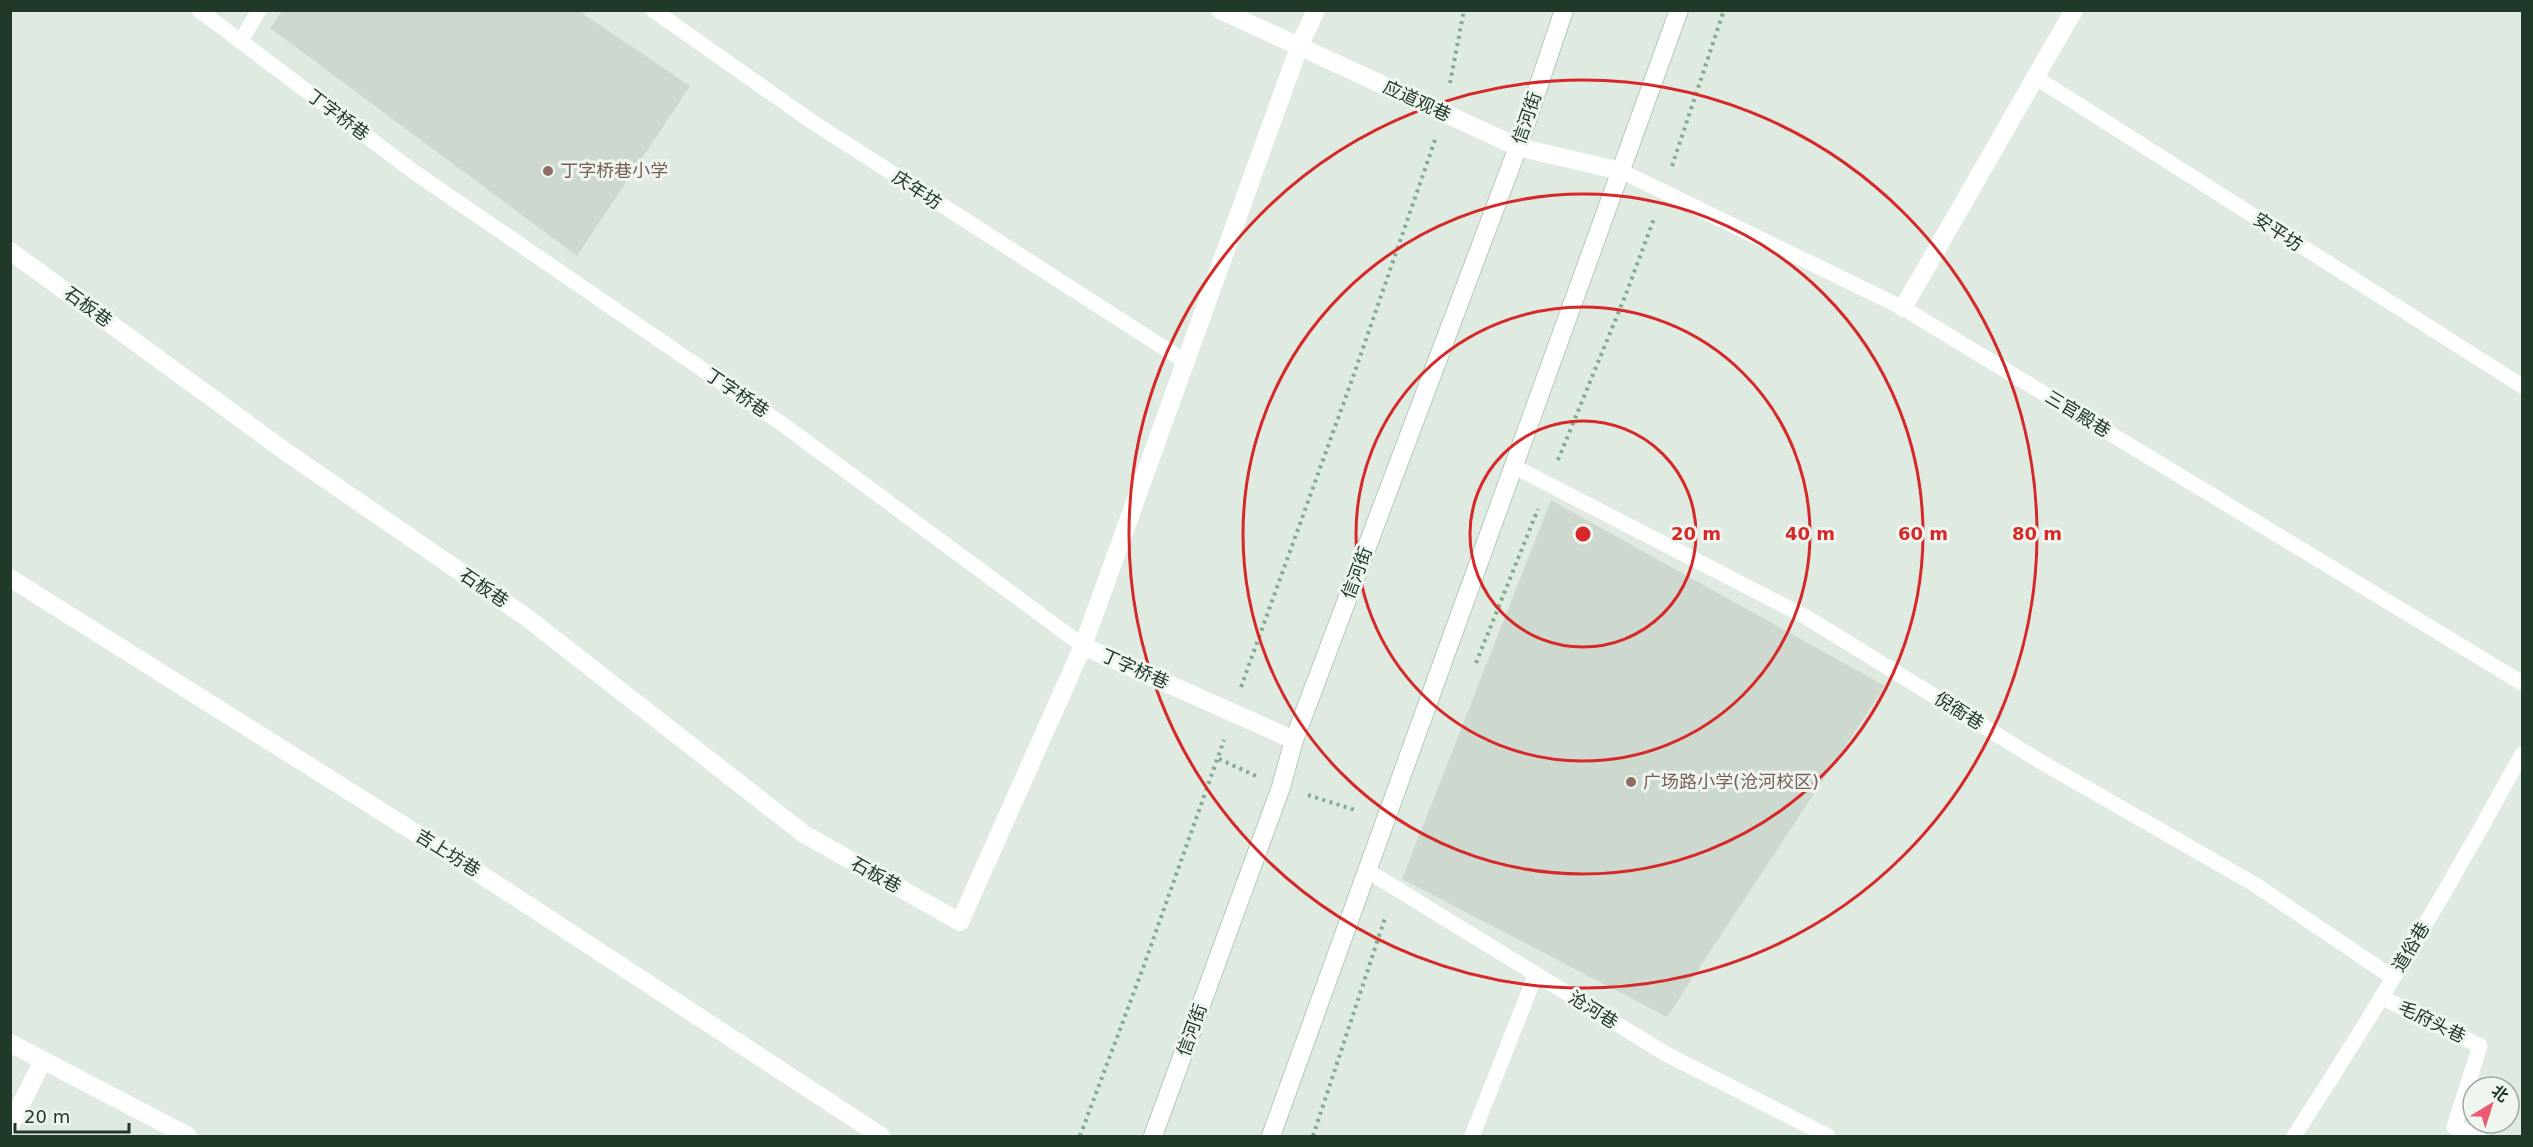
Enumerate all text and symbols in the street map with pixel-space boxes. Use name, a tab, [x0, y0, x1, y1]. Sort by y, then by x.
street label: 应道观巷	[1380, 76, 1454, 125]
street label: 丁字桥巷	[303, 85, 373, 145]
street label: 信河街	[1508, 89, 1545, 147]
place label: 丁字桥巷小学	[560, 160, 668, 181]
marker: 丁字桥巷小学	[541, 164, 555, 178]
street label: 庆年坊	[889, 166, 946, 213]
street label: 安平坊	[2250, 208, 2307, 255]
street label: 石板巷	[60, 282, 116, 331]
street label: 丁字桥巷	[702, 364, 773, 421]
street label: 三官殿巷	[2042, 386, 2115, 441]
text: 20 m	[1671, 523, 1721, 544]
text: 40 m	[1785, 523, 1835, 544]
text: 60 m	[1898, 523, 1948, 544]
text: 80 m	[2012, 523, 2062, 544]
centre of rings	[1573, 524, 1593, 544]
street label: 信河街	[1337, 544, 1376, 602]
street label: 石板巷	[456, 564, 513, 611]
street label: 丁字桥巷	[1098, 644, 1172, 693]
street label: 倪衙巷	[1931, 687, 1988, 734]
place label: 广场路小学(沧河校区)	[1643, 771, 1819, 792]
marker: 广场路小学(沧河校区)	[1624, 775, 1638, 789]
street label: 吉上坊巷	[412, 825, 484, 881]
street label: 石板巷	[848, 852, 905, 897]
street label: 道俗巷	[2388, 918, 2433, 975]
street label: 沧河巷	[1565, 986, 1622, 1033]
street label: 毛府头巷	[2395, 996, 2469, 1047]
street label: 信河街	[1172, 1001, 1211, 1059]
north arrow	[2461, 1075, 2521, 1135]
text: 北	[2488, 1081, 2512, 1106]
scale bar	[15, 1096, 129, 1134]
text: 20 m	[24, 1106, 70, 1127]

